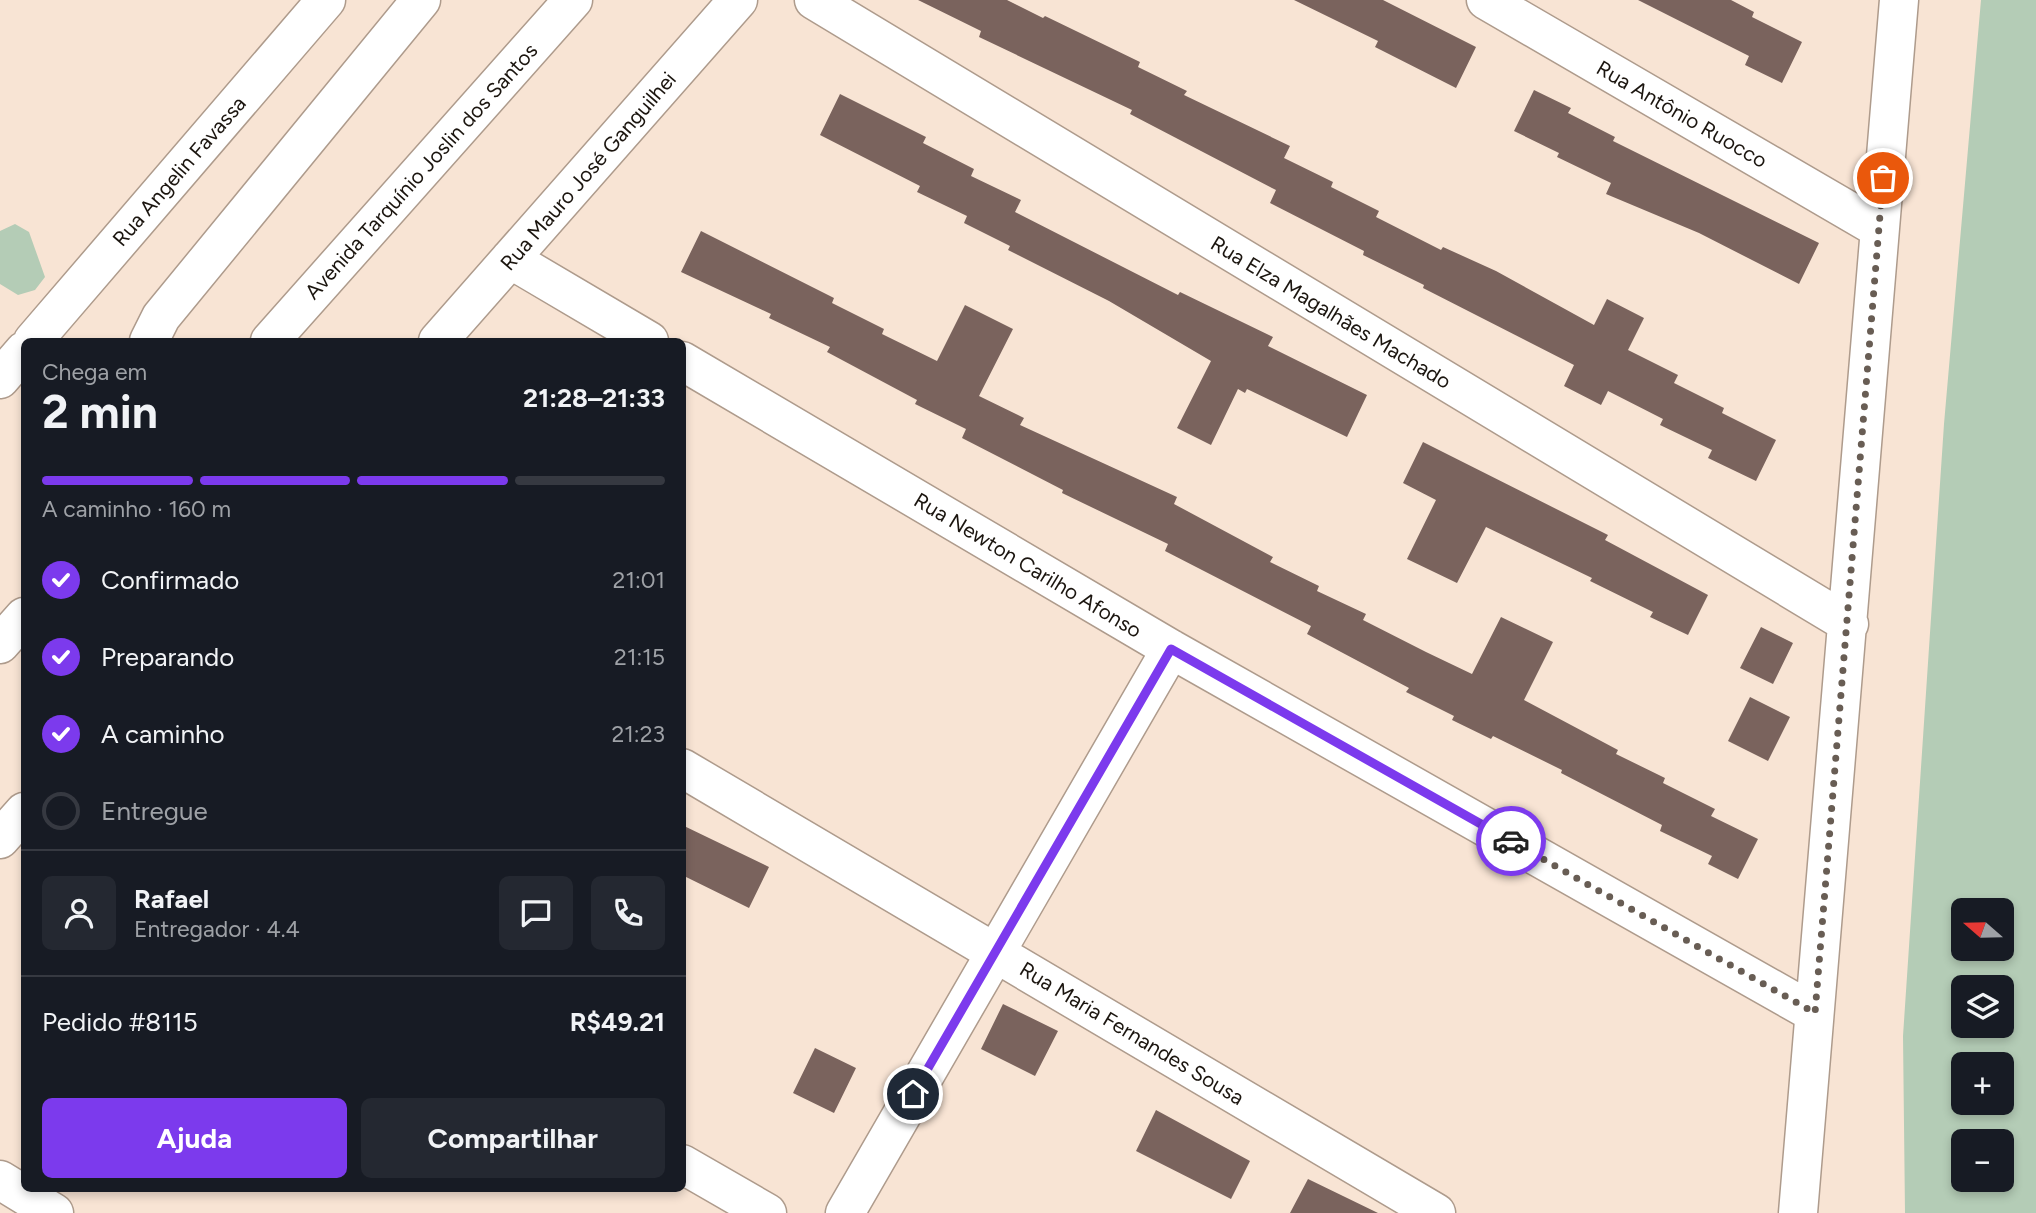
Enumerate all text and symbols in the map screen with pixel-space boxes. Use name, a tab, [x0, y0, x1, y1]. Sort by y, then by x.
street label: Avenida Tarquínio Joslin dos Santos	[299, 38, 543, 304]
street label: Rua Antônio Ruocco	[1592, 55, 1772, 173]
street label: Rua Mauro José Ganguilhei	[495, 67, 681, 275]
street label: Rua Angelin Favassa	[107, 91, 251, 251]
pin	[1853, 148, 1913, 208]
icon: bag	[1864, 159, 1902, 197]
street label: Rua Elza Magalhães Machado	[1206, 230, 1456, 394]
text: Chega em	[42, 358, 147, 386]
text: 21:28–21:33	[523, 382, 665, 414]
text: 2 min	[42, 384, 158, 440]
street label: Rua Newton Carilho Afonso	[910, 487, 1146, 643]
text: A caminho · 160 m	[42, 495, 231, 523]
icon: check	[42, 561, 80, 599]
text: Confirmado	[101, 564, 239, 596]
text: 21:01	[613, 566, 665, 594]
icon: check	[42, 638, 80, 676]
text: Preparando	[101, 641, 234, 673]
text: 21:15	[614, 643, 665, 671]
icon: check	[42, 715, 80, 753]
text: A caminho	[101, 718, 225, 750]
text: 21:23	[611, 720, 665, 748]
text: Entregue	[101, 795, 208, 827]
courier	[1476, 806, 1546, 876]
icon: car	[1492, 822, 1530, 860]
button: person	[42, 876, 116, 950]
button: chat	[499, 876, 573, 950]
button: phone	[591, 876, 665, 950]
text: Rafael	[134, 883, 209, 915]
north arrow	[1951, 898, 2014, 961]
map controls	[1951, 898, 2014, 1192]
text: Entregador · 4.4	[134, 915, 300, 943]
street label: Rua Maria Fernandes Sousa	[1015, 956, 1249, 1110]
button: layers	[1951, 975, 2014, 1038]
text: Pedido #8115	[42, 1006, 198, 1038]
text: R$49.21	[570, 1006, 665, 1038]
button: +	[1951, 1052, 2014, 1115]
pin	[883, 1064, 943, 1124]
icon: home	[894, 1075, 932, 1113]
button: Ajuda	[42, 1098, 347, 1178]
button: Compartilhar	[361, 1098, 665, 1178]
button: −	[1951, 1129, 2014, 1192]

